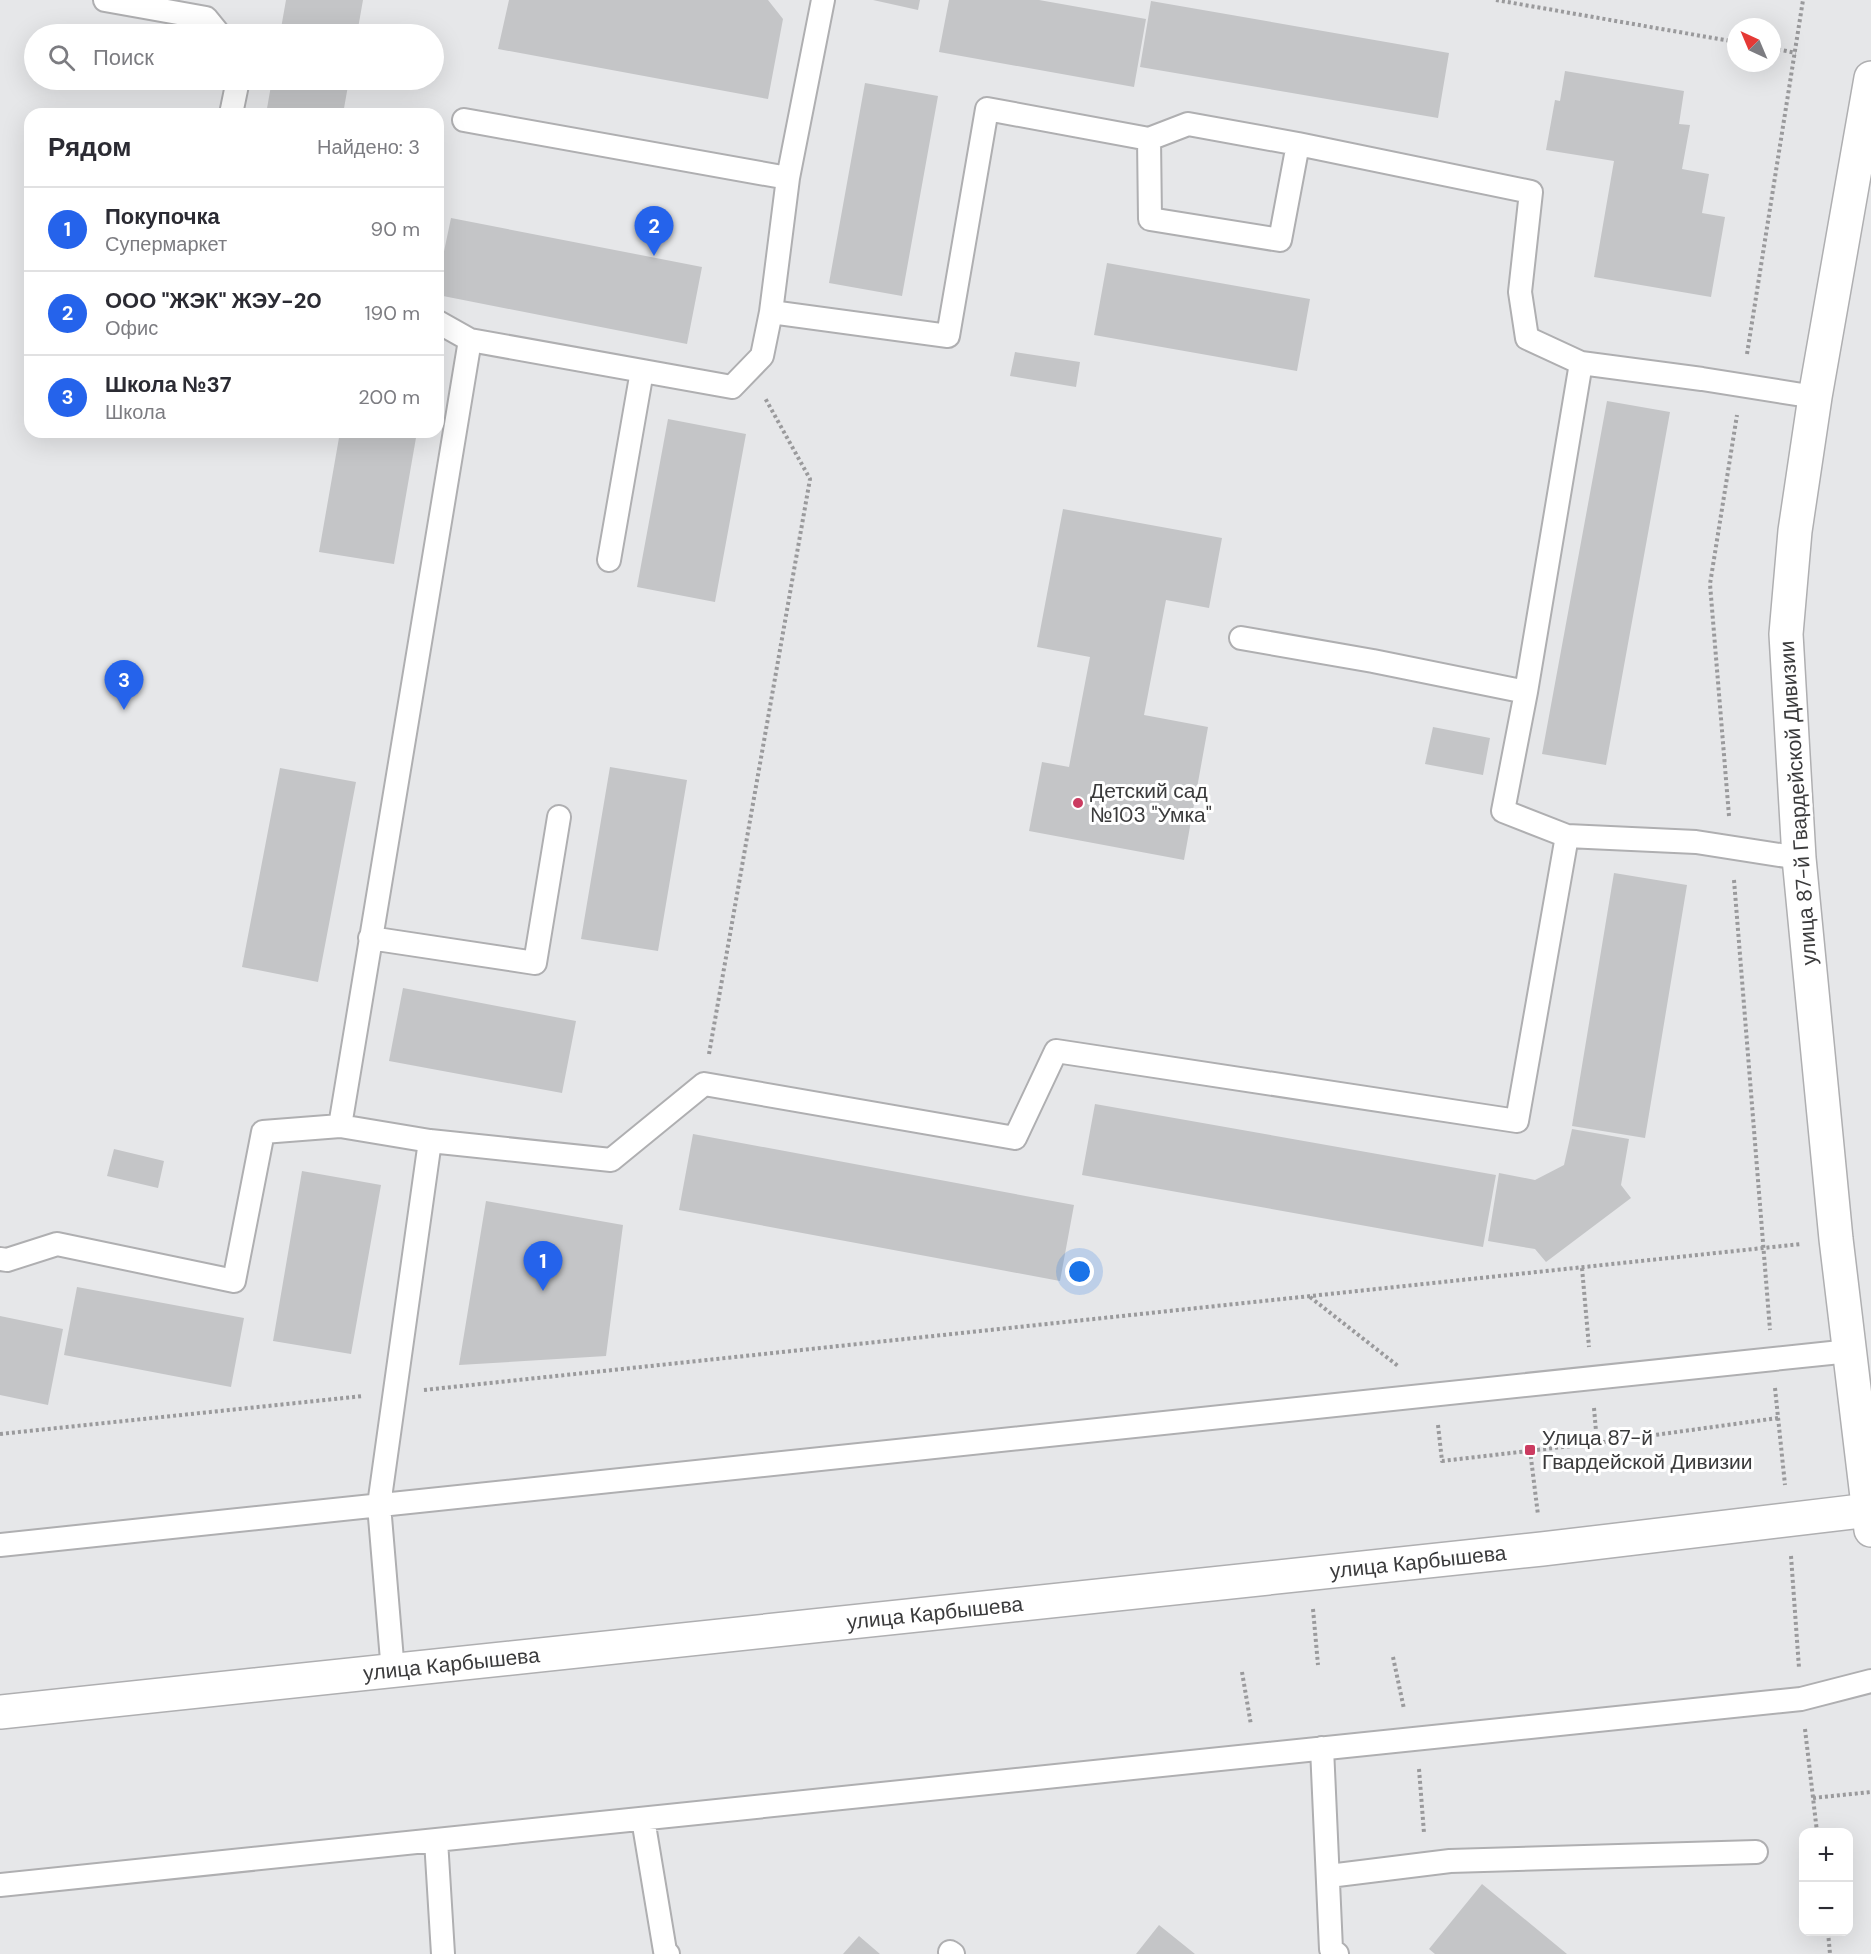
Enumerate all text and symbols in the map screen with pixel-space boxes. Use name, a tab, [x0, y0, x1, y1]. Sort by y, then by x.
north arrow	[1727, 18, 1781, 72]
search box	[24, 24, 444, 90]
icon: search	[45, 41, 78, 74]
text: Поиск	[93, 43, 154, 72]
text: Рядом	[48, 130, 131, 164]
text: Найдено: 3	[317, 134, 420, 160]
text: Покупочка	[105, 202, 220, 231]
pin: 2	[634, 206, 674, 256]
text: 1	[64, 216, 71, 242]
text: 90 m	[371, 216, 420, 242]
text: Супермаркет	[105, 231, 227, 257]
text: ООО "ЖЭК" ЖЭУ-20	[105, 286, 322, 315]
text: 2	[62, 300, 73, 326]
text: 190 m	[364, 300, 420, 326]
text: Офис	[105, 315, 158, 341]
text: Школа №37	[105, 370, 232, 399]
text: 3	[61, 384, 74, 410]
text: 200 m	[358, 384, 420, 410]
text: Школа	[105, 399, 166, 425]
street label: улица 87-й Гвардейской Дивизии	[1773, 640, 1823, 966]
pin: 3	[104, 660, 144, 710]
place label: Детский сад №103 "Умка"	[1090, 777, 1212, 829]
marker: Детский сад №103 "Умка"	[1071, 796, 1085, 810]
pin: 1	[524, 1242, 562, 1291]
your location	[1065, 1257, 1094, 1286]
place label: Улица 87-й Гвардейской Дивизии	[1542, 1424, 1753, 1476]
marker: Улица 87-й Гвардейской Дивизии	[1523, 1443, 1537, 1457]
street label: улица Карбышева	[1328, 1539, 1508, 1585]
street label: улица Карбышева	[845, 1590, 1025, 1636]
street label: улица Карбышева	[362, 1641, 541, 1688]
map controls	[1799, 1828, 1853, 1936]
button: +	[1799, 1828, 1853, 1882]
button: −	[1799, 1882, 1853, 1936]

